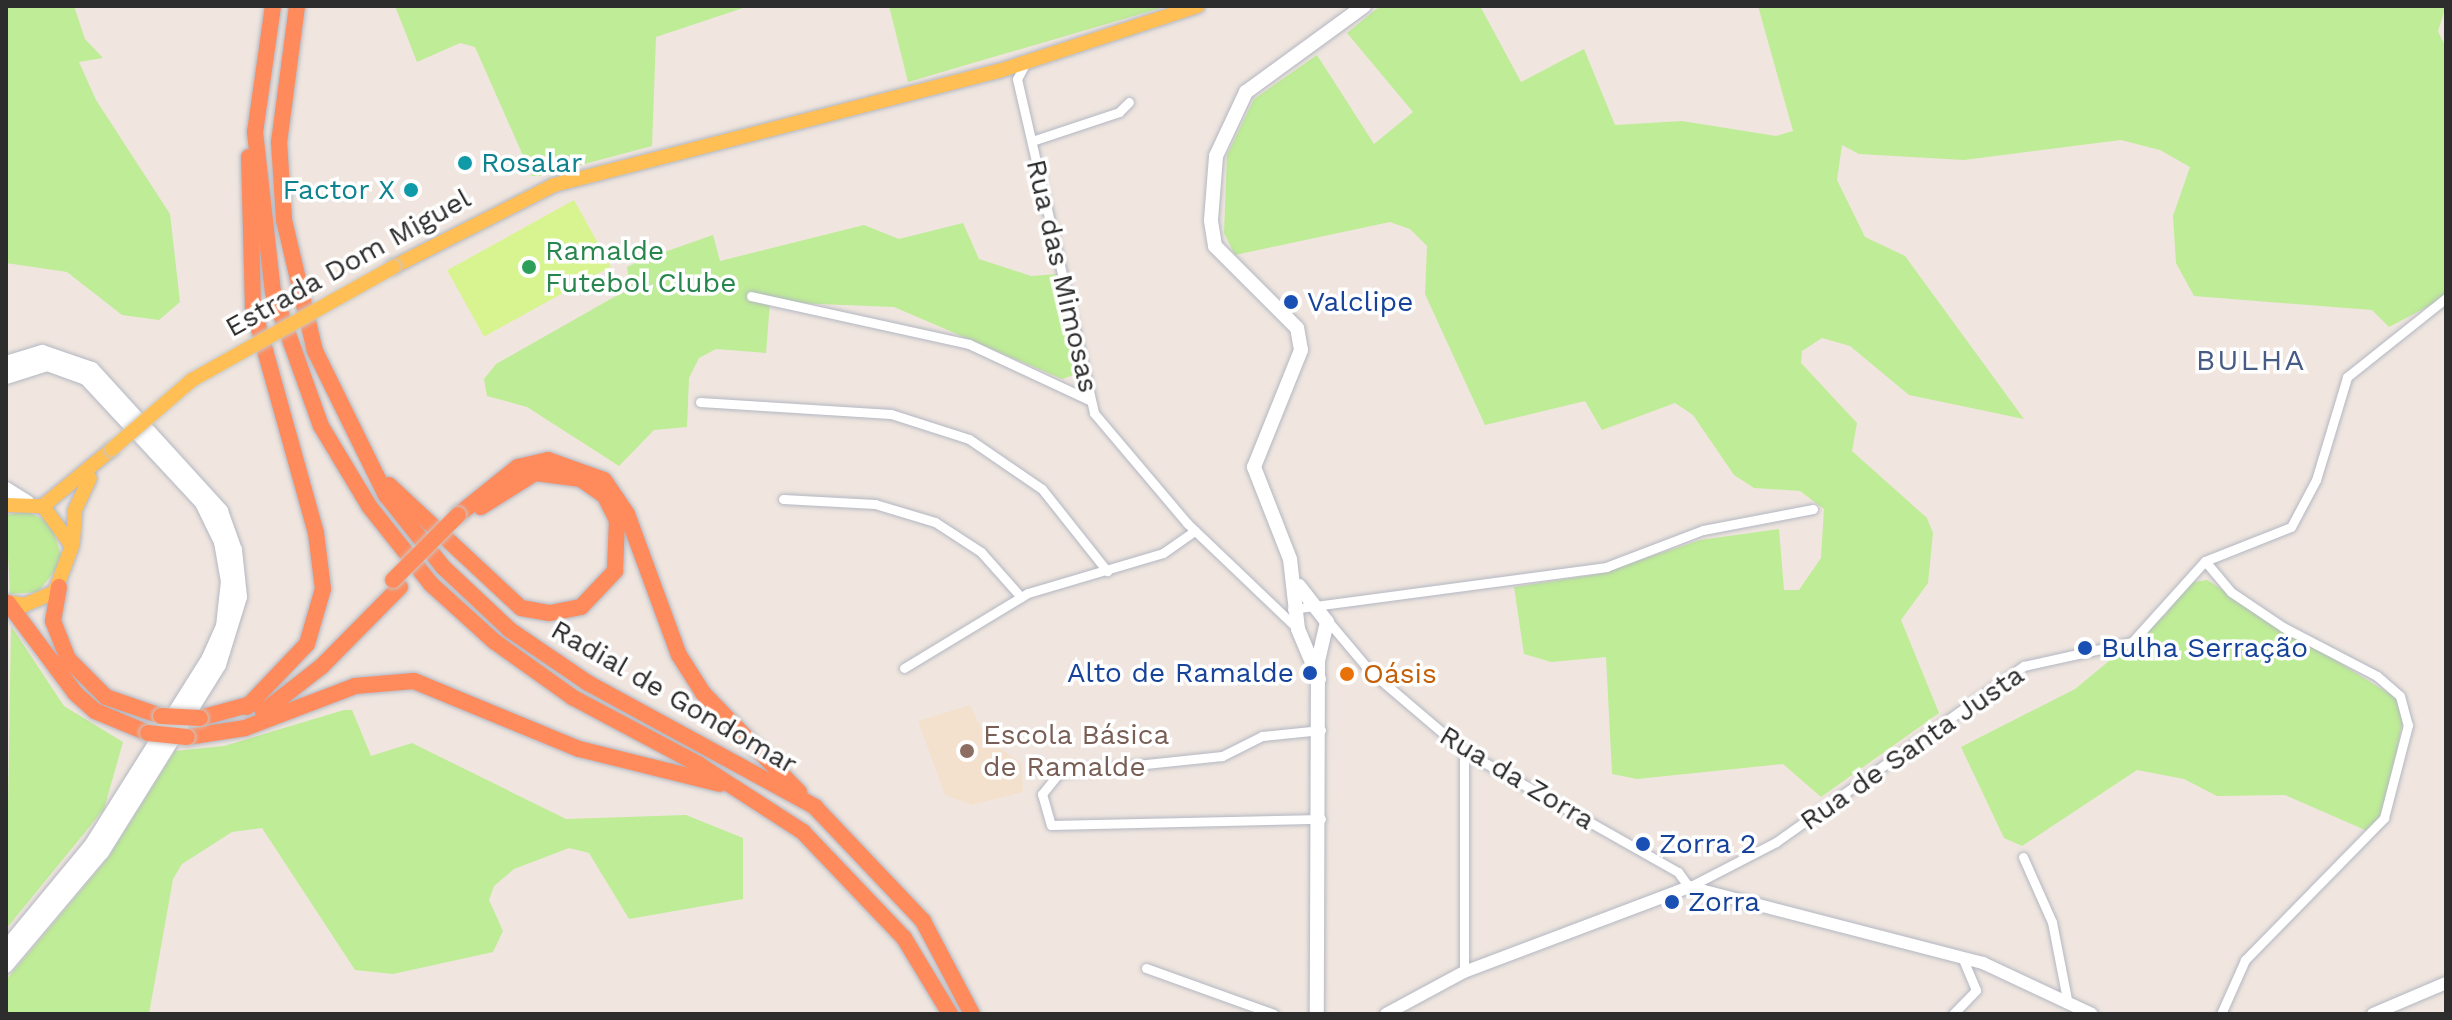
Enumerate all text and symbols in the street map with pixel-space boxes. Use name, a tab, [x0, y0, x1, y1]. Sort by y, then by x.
place label: Rosalar	[481, 146, 582, 180]
marker: Rosalar	[456, 154, 474, 172]
street label: Rua das Mimosas	[1019, 156, 1105, 396]
place label: Factor X	[281, 173, 395, 207]
street label: Estrada Dom Miguel	[219, 181, 477, 345]
marker: Factor X	[402, 181, 420, 199]
place label: Ramalde Futebol Clube	[545, 234, 737, 300]
marker: Ramalde Futebol Clube	[520, 258, 538, 276]
place label: Valclipe	[1307, 285, 1413, 319]
marker: Valclipe	[1282, 293, 1300, 311]
district label: BULHA	[2196, 342, 2306, 378]
street label: Radial de Gondomar	[545, 613, 803, 781]
place label: Bulha Serração	[2101, 631, 2309, 665]
marker: Bulha Serração	[2076, 639, 2094, 657]
place label: Alto de Ramalde	[1067, 656, 1294, 690]
place label: Oásis	[1363, 657, 1437, 691]
street label: Rua de Santa Justa	[1793, 658, 2031, 838]
marker: Alto de Ramalde	[1301, 664, 1319, 682]
marker: Oásis	[1338, 665, 1356, 683]
place label: Escola Básica de Ramalde	[983, 718, 1170, 784]
street label: Rua da Zorra	[1433, 718, 1601, 838]
marker: Escola Básica de Ramalde	[958, 742, 976, 760]
place label: Zorra 2	[1659, 827, 1757, 861]
marker: Zorra 2	[1634, 835, 1652, 853]
place label: Zorra	[1688, 885, 1760, 919]
marker: Zorra	[1663, 893, 1681, 911]

